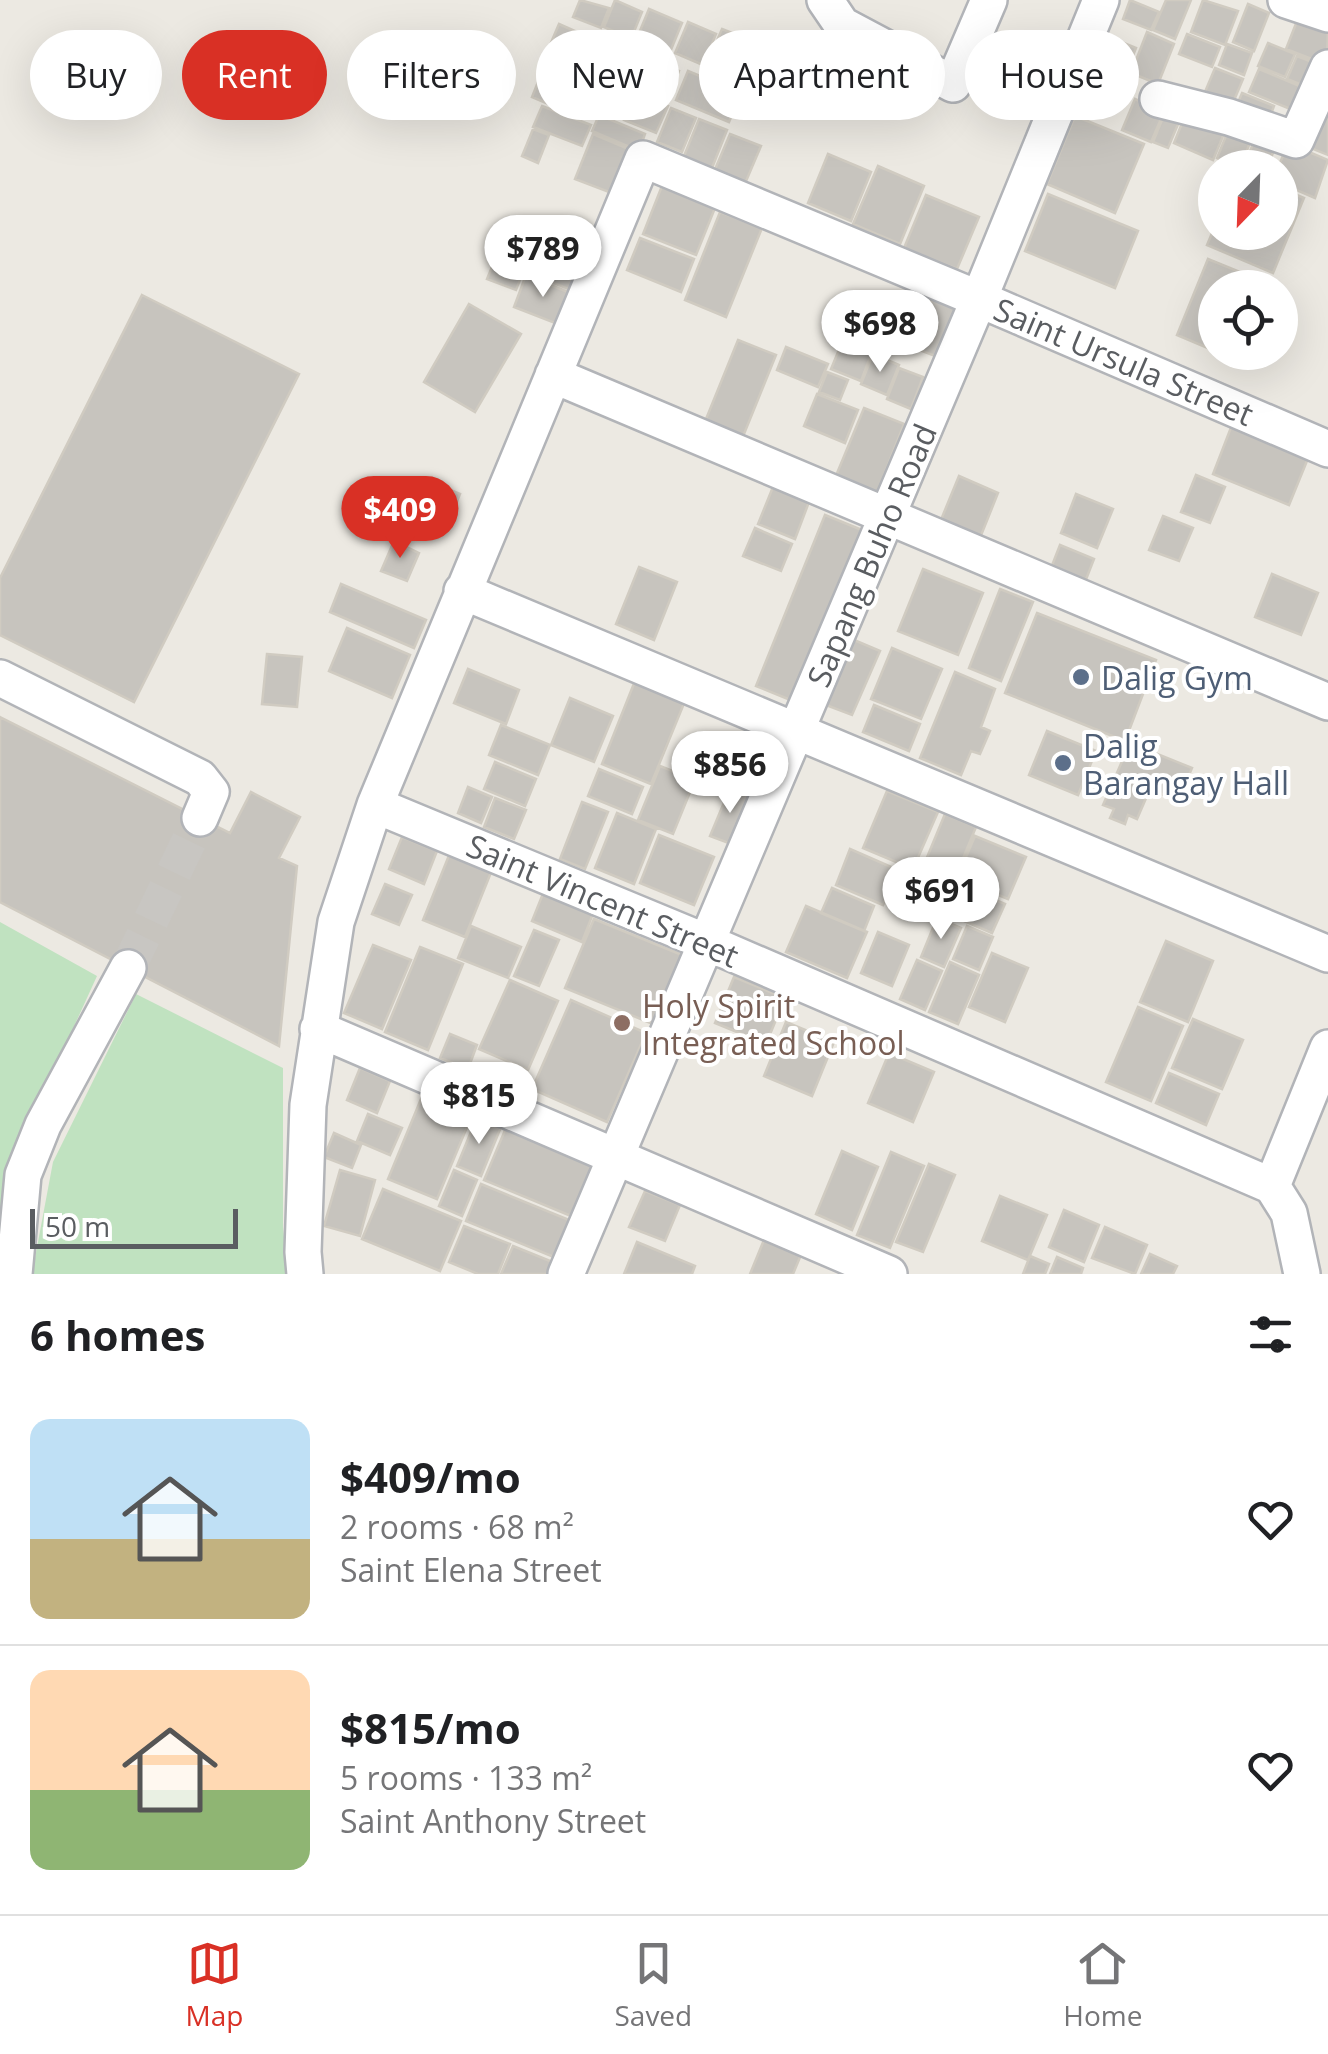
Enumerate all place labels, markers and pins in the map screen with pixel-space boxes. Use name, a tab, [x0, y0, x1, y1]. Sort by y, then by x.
pin: $789	[484, 215, 602, 300]
pin: $698	[821, 290, 939, 375]
pin: $409	[341, 476, 459, 561]
place label: Dalig Gym	[1101, 656, 1253, 699]
marker: Dalig Gym	[1070, 666, 1092, 688]
place label: Dalig Barangay Hall	[1083, 724, 1289, 804]
pin: $856	[671, 731, 789, 816]
marker: Dalig Barangay Hall	[1052, 752, 1074, 774]
pin: $691	[882, 857, 1000, 942]
place label: Holy Spirit Integrated School	[642, 984, 905, 1064]
marker: Holy Spirit Integrated School	[611, 1012, 633, 1034]
pin: $815	[420, 1062, 538, 1147]

